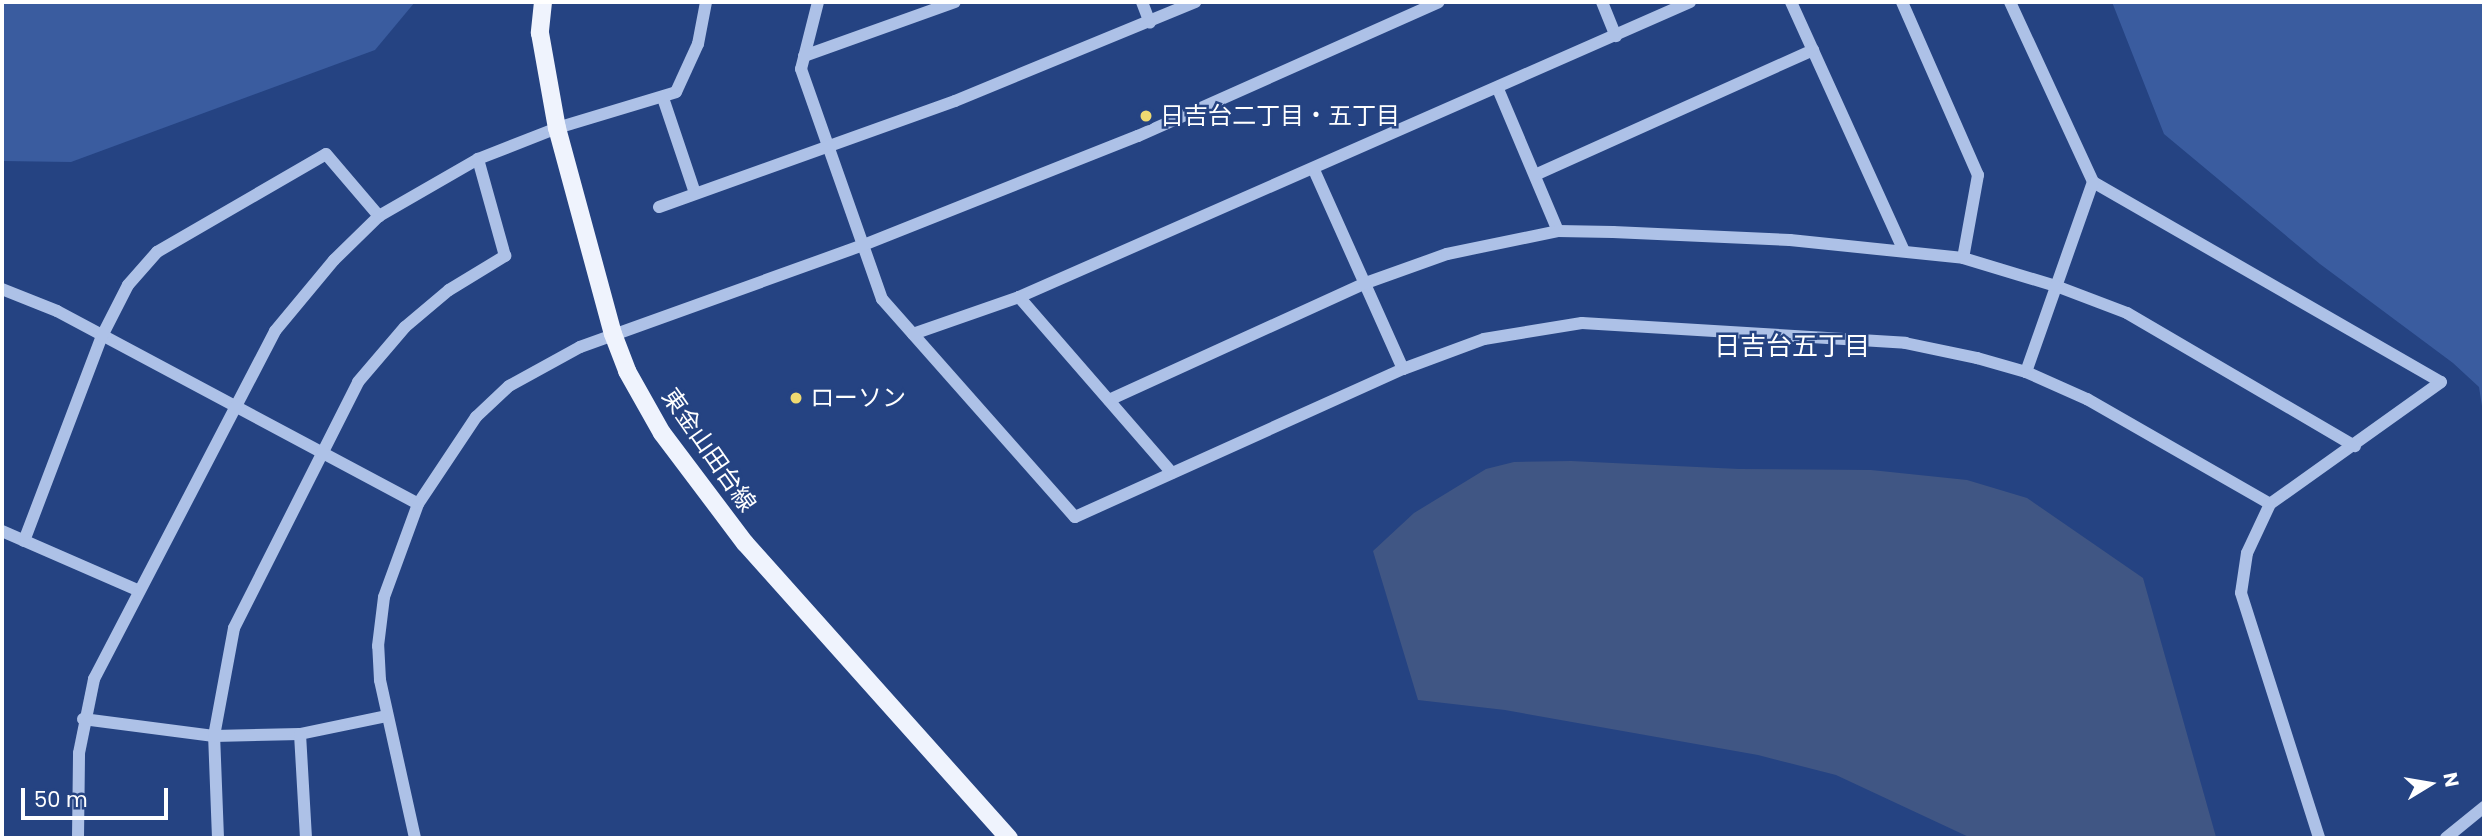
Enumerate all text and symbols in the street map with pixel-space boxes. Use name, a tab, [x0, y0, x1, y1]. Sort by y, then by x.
place label: 日吉台二丁目・五丁目	[1160, 102, 1400, 130]
marker: 日吉台二丁目・五丁目	[1138, 108, 1154, 124]
district label: 日吉台五丁目	[1714, 331, 1870, 363]
street label: 東金山田台線	[656, 383, 762, 517]
place label: ローソン	[810, 384, 906, 412]
marker: ローソン	[788, 390, 804, 406]
north arrow	[2395, 749, 2465, 819]
text: N	[2436, 770, 2466, 789]
scale bar	[24, 774, 172, 818]
text: 50 m	[34, 785, 88, 814]

